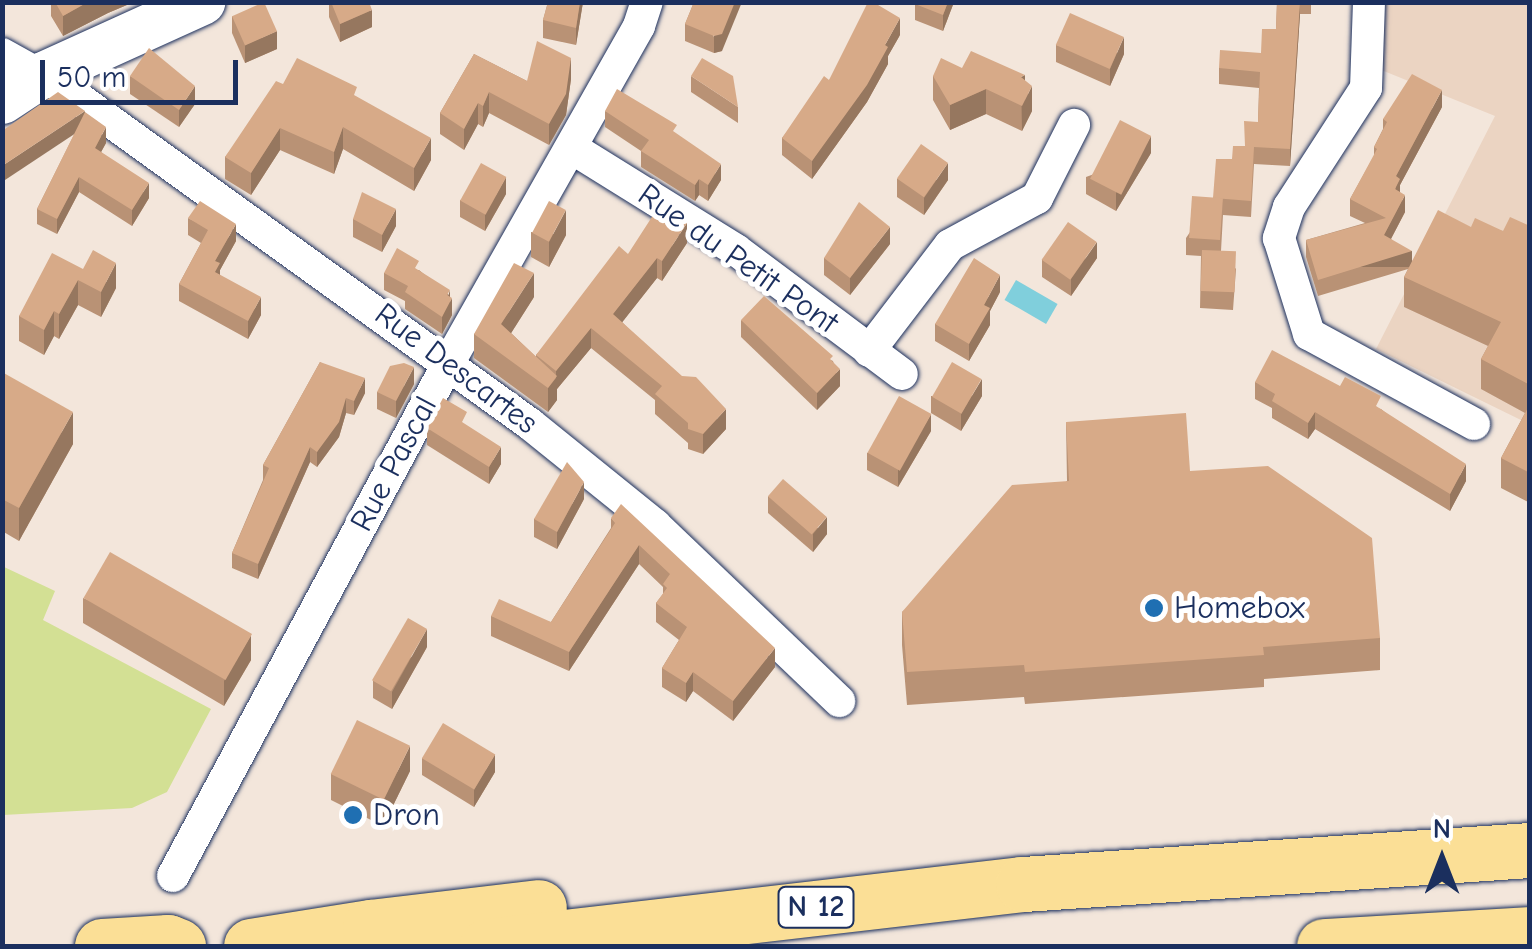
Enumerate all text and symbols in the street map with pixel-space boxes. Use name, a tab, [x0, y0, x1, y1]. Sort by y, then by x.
scale bar	[45, 40, 242, 102]
text: 50 m	[57, 60, 126, 95]
street label: Rue du Petit Pont	[631, 176, 845, 342]
street label: Rue Descartes	[367, 295, 545, 443]
street label: Rue Pascal	[342, 390, 446, 538]
place label: Homebox	[1174, 589, 1305, 627]
marker: Homebox	[1143, 597, 1165, 619]
place label: Dron	[373, 796, 440, 834]
marker: Dron	[342, 804, 364, 826]
north arrow	[1392, 809, 1492, 909]
text: N	[1433, 813, 1451, 845]
road number: N 12	[776, 882, 856, 932]

